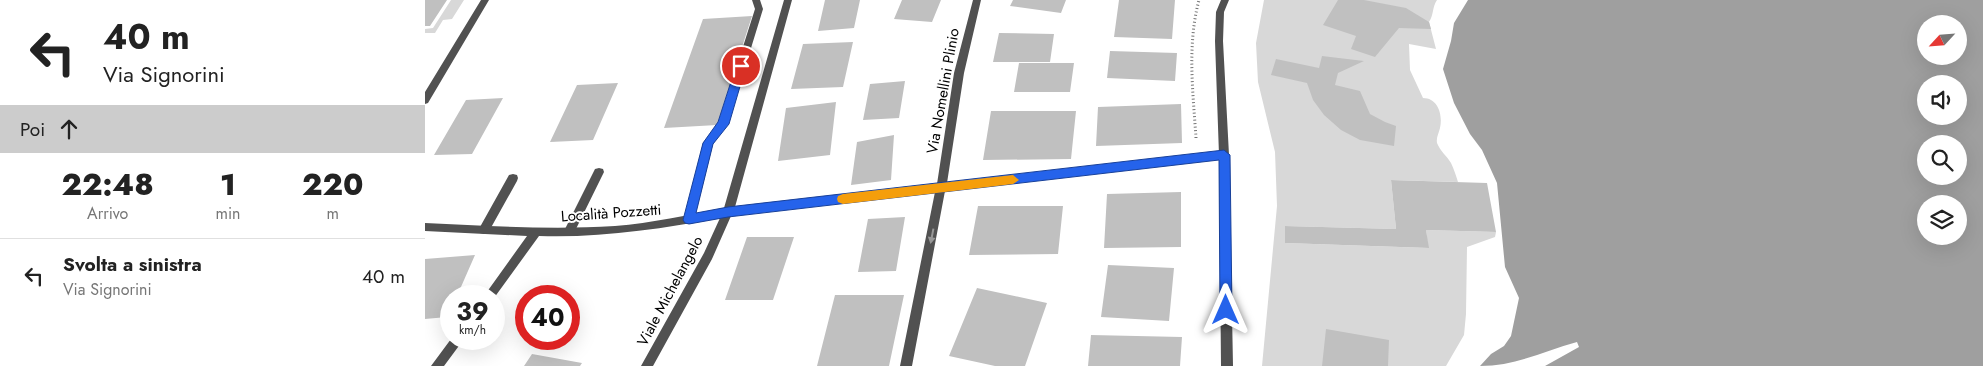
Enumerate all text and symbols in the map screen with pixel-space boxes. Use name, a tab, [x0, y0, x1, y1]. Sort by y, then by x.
text: 40 m	[103, 12, 190, 62]
north arrow	[1917, 15, 1967, 65]
map controls	[1917, 15, 1967, 245]
icon: left	[20, 20, 85, 85]
street label: Via Nomellini Plinio	[921, 26, 965, 156]
pin	[720, 45, 762, 87]
icon: arrive	[727, 52, 755, 80]
text: Via Signorini	[103, 58, 225, 90]
button: sound	[1917, 75, 1967, 125]
icon: ahead	[55, 115, 83, 143]
text: Poi	[20, 116, 45, 143]
button: search	[1917, 135, 1967, 185]
text: 22:48	[62, 163, 154, 206]
text: 1	[220, 163, 236, 206]
text: 220	[302, 163, 363, 206]
button: layers	[1917, 195, 1967, 245]
street label: Località Pozzetti	[560, 199, 662, 227]
text: Arrivo	[87, 202, 128, 225]
text: min	[215, 202, 240, 225]
text: m	[327, 202, 339, 225]
one-way arrow	[927, 228, 935, 244]
street label: Viale Michelangelo	[632, 232, 708, 350]
text: Svolta a sinistra	[63, 251, 202, 278]
icon: left	[20, 262, 48, 290]
text: 40 m	[362, 263, 405, 290]
text: Via Signorini	[63, 278, 152, 301]
position arrow	[1199, 283, 1251, 335]
speed limit sign: 40	[515, 285, 580, 350]
text: 39	[456, 293, 489, 329]
text: km/h	[459, 321, 486, 339]

